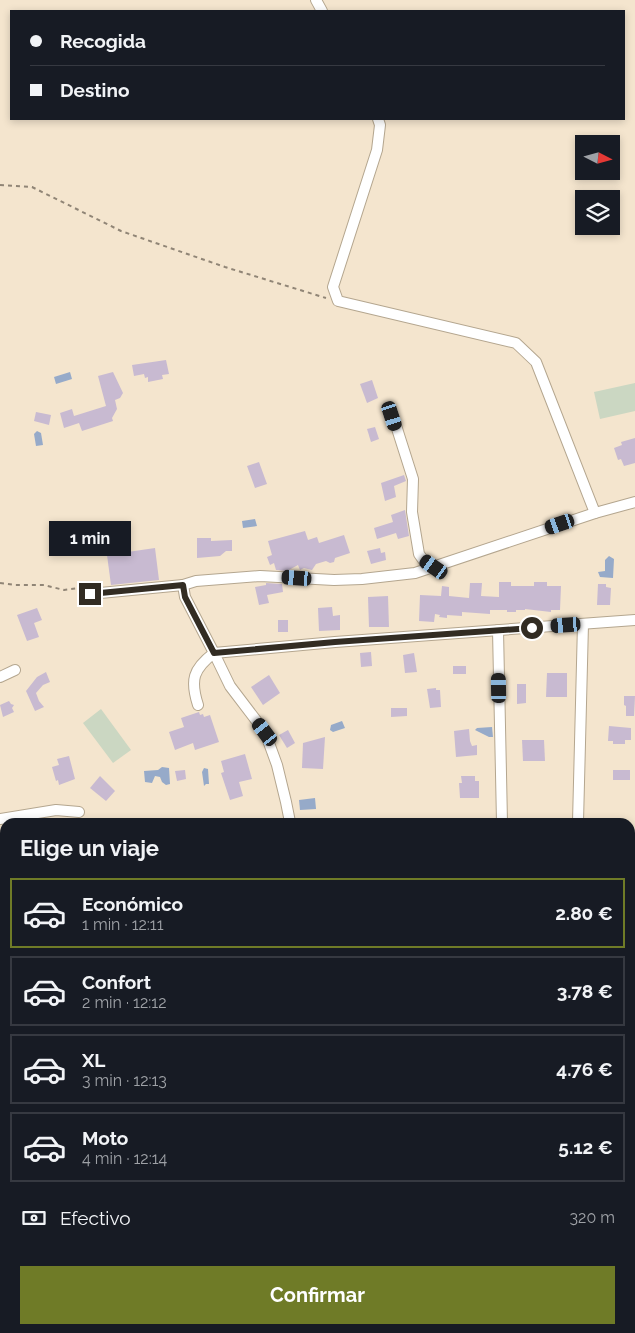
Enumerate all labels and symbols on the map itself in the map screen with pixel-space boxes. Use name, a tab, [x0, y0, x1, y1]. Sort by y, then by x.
north arrow	[575, 135, 620, 180]
car	[380, 399, 403, 433]
car	[543, 512, 576, 536]
callout: 1 min	[49, 522, 131, 556]
car	[417, 552, 450, 582]
car	[281, 569, 312, 587]
route end	[79, 583, 101, 605]
car	[550, 616, 581, 634]
route start	[521, 617, 543, 639]
car	[491, 673, 506, 703]
car	[249, 716, 280, 748]

